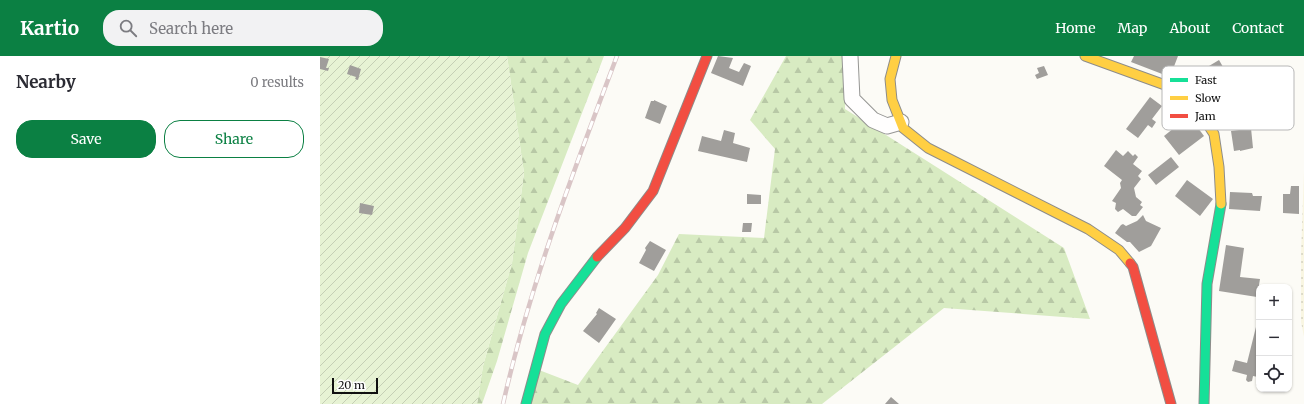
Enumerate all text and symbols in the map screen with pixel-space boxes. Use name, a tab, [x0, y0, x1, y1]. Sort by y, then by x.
search box	[103, 10, 383, 46]
text: Kartio	[20, 16, 79, 40]
icon: search	[117, 17, 139, 39]
text: Search here	[149, 19, 233, 38]
text: Home	[1055, 19, 1096, 37]
text: Map	[1118, 19, 1147, 37]
text: About	[1169, 19, 1210, 37]
text: Contact	[1232, 19, 1284, 37]
legend	[1162, 66, 1294, 130]
text: Nearby	[16, 71, 76, 93]
text: Fast	[1195, 73, 1218, 87]
text: 0 results	[250, 74, 304, 91]
text: Slow	[1195, 91, 1221, 105]
text: Jam	[1194, 109, 1216, 123]
button: Save	[16, 120, 156, 158]
button: Share	[164, 120, 304, 158]
map controls	[1256, 284, 1292, 392]
button: +	[1256, 284, 1292, 320]
button: −	[1256, 320, 1292, 356]
button: locate	[1256, 356, 1292, 392]
scale bar	[332, 376, 378, 395]
text: 20 m	[338, 378, 365, 392]

